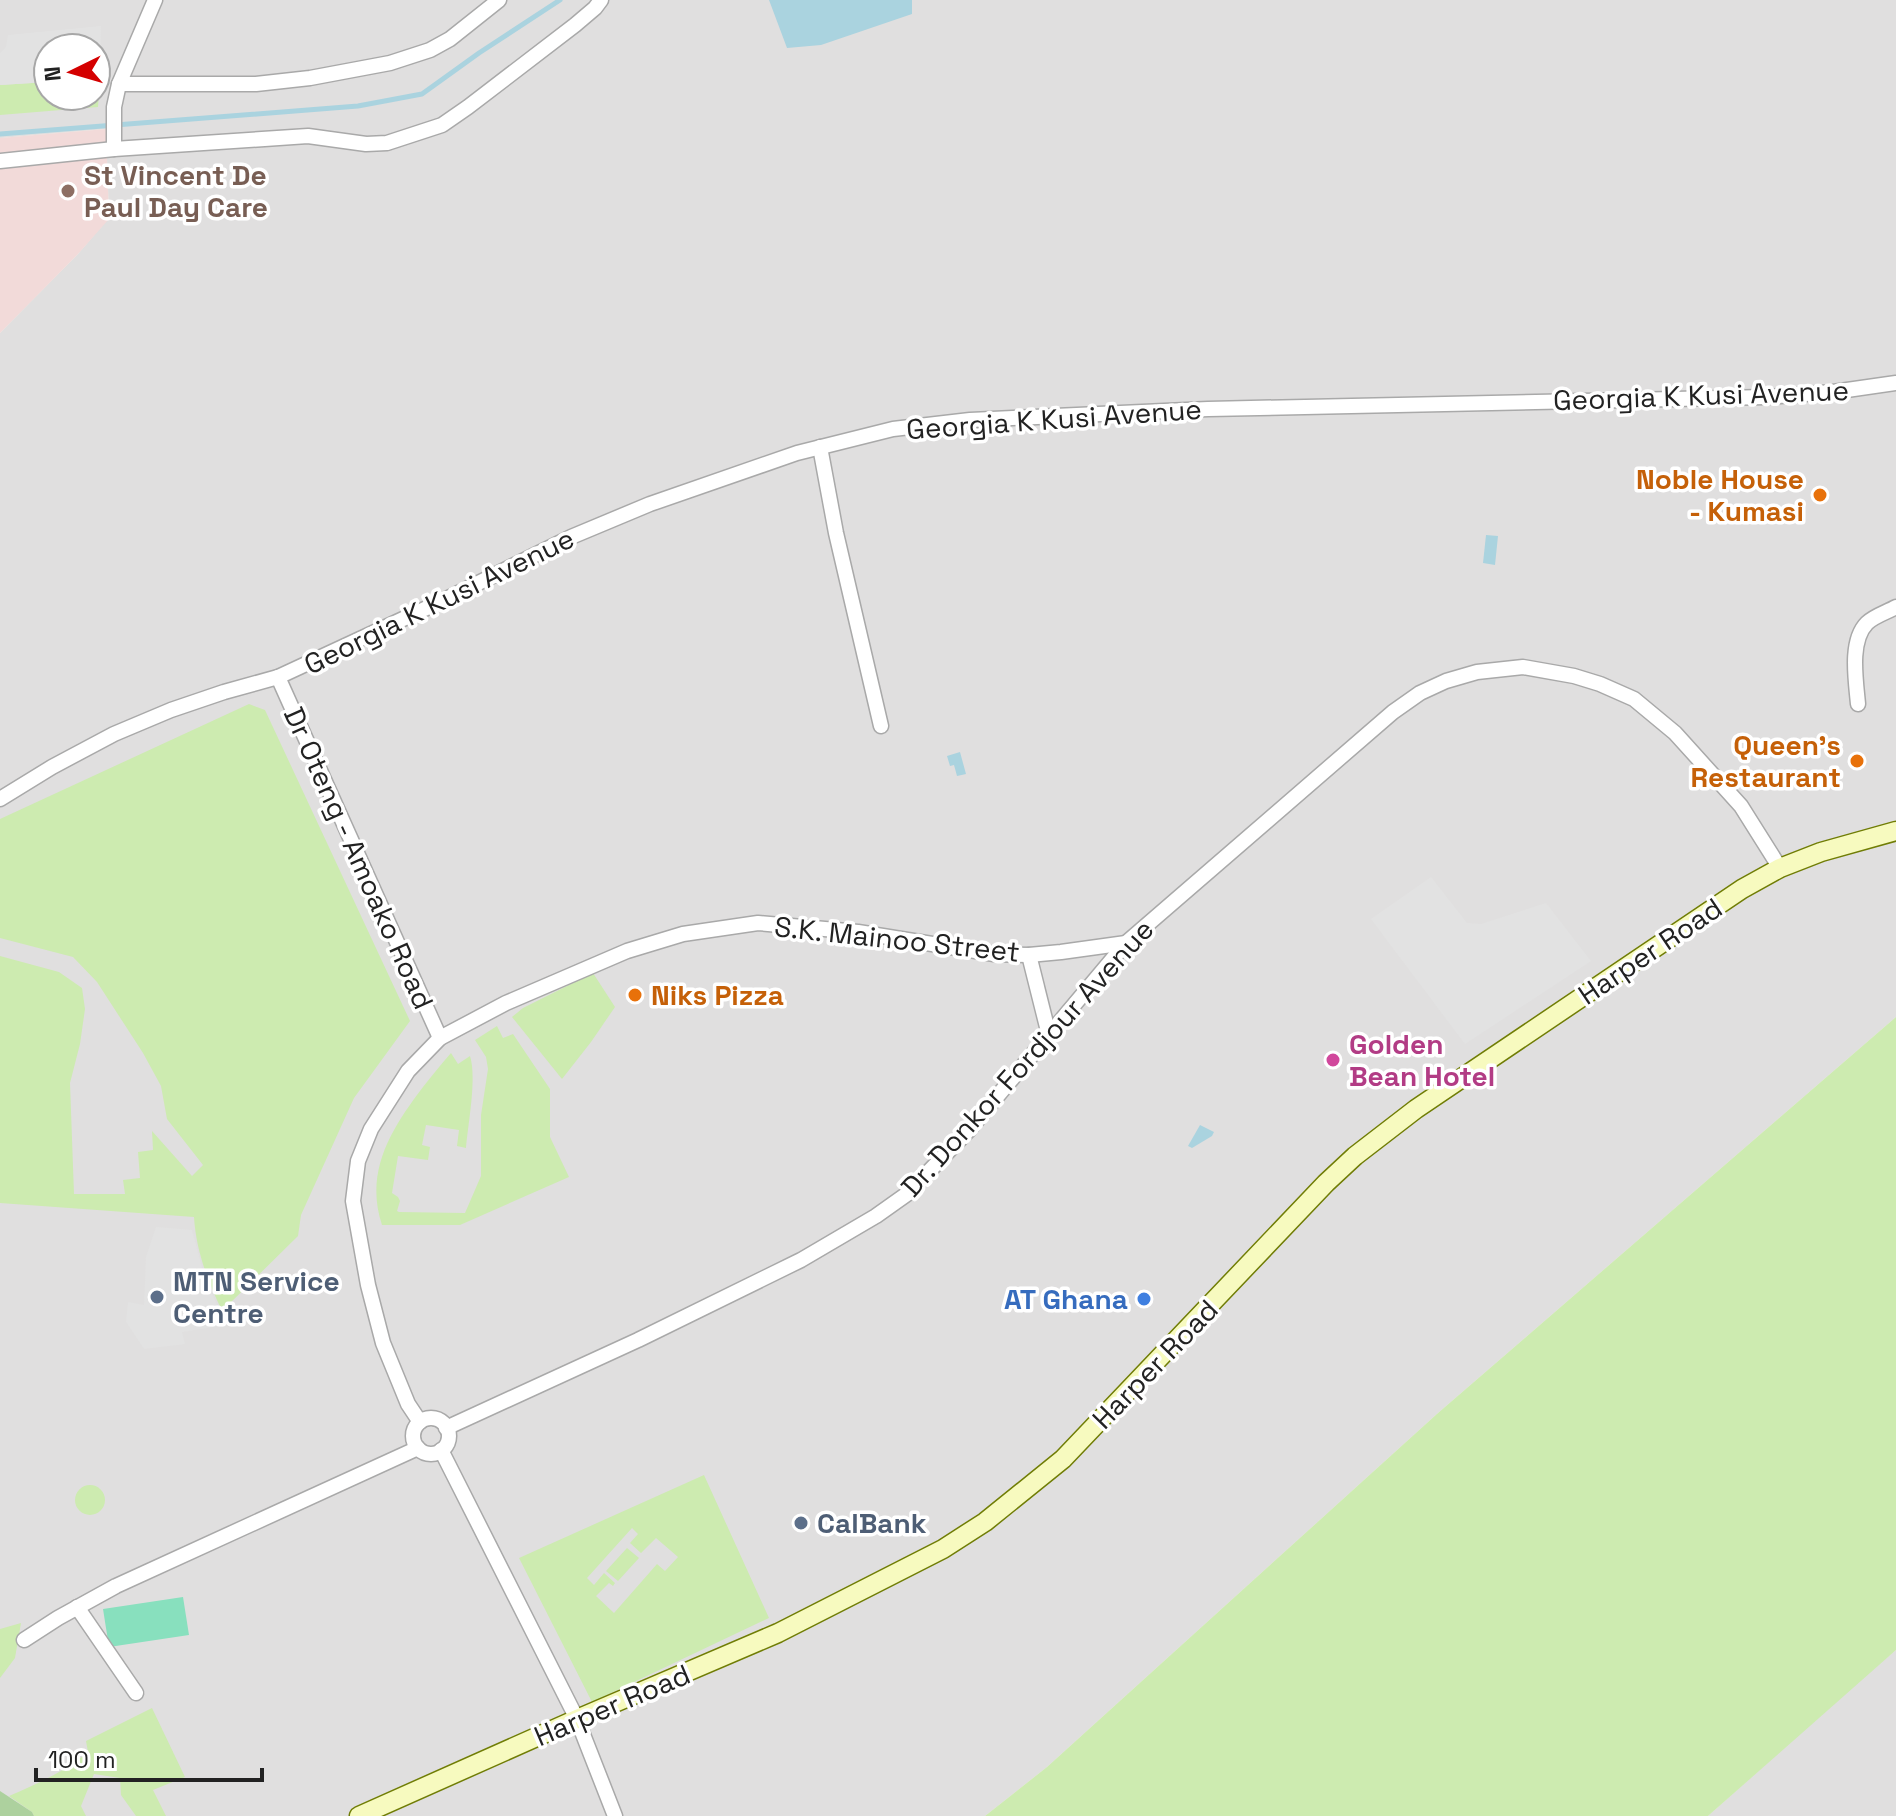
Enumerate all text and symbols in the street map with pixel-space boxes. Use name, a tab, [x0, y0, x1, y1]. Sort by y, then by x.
north arrow	[32, 32, 112, 112]
text: N	[37, 65, 67, 82]
place label: St Vincent De Paul Day Care	[84, 157, 268, 225]
marker: St Vincent De Paul Day Care	[59, 182, 77, 200]
street label: Georgia K Kusi Avenue	[1552, 372, 1850, 418]
street label: Georgia K Kusi Avenue	[905, 391, 1203, 447]
place label: Noble House - Kumasi	[1636, 461, 1804, 529]
marker: Noble House - Kumasi	[1811, 486, 1829, 504]
street label: Georgia K Kusi Avenue	[298, 520, 580, 682]
street label: Dr Oteng - Amoako Road	[276, 701, 442, 1015]
place label: Queen's Restaurant	[1690, 727, 1841, 795]
marker: Queen's Restaurant	[1848, 752, 1866, 770]
street label: Harper Road	[1571, 890, 1729, 1012]
street label: S.K. Mainoo Street	[773, 908, 1021, 970]
street label: Dr. Donkor Fordjour Avenue	[893, 912, 1161, 1204]
place label: Niks Pizza	[651, 977, 784, 1013]
marker: Niks Pizza	[626, 986, 644, 1004]
place label: Golden Bean Hotel	[1349, 1026, 1495, 1094]
marker: Golden Bean Hotel	[1324, 1051, 1342, 1069]
place label: MTN Service Centre	[173, 1263, 340, 1331]
place label: AT Ghana	[1004, 1281, 1128, 1317]
marker: MTN Service Centre	[148, 1288, 166, 1306]
marker: AT Ghana	[1135, 1290, 1153, 1308]
street label: Harper Road	[1084, 1292, 1226, 1436]
place label: CalBank	[817, 1505, 927, 1541]
marker: CalBank	[792, 1514, 810, 1532]
street label: Harper Road	[529, 1656, 695, 1754]
scale bar	[36, 1732, 262, 1782]
text: 100 m	[48, 1744, 116, 1775]

